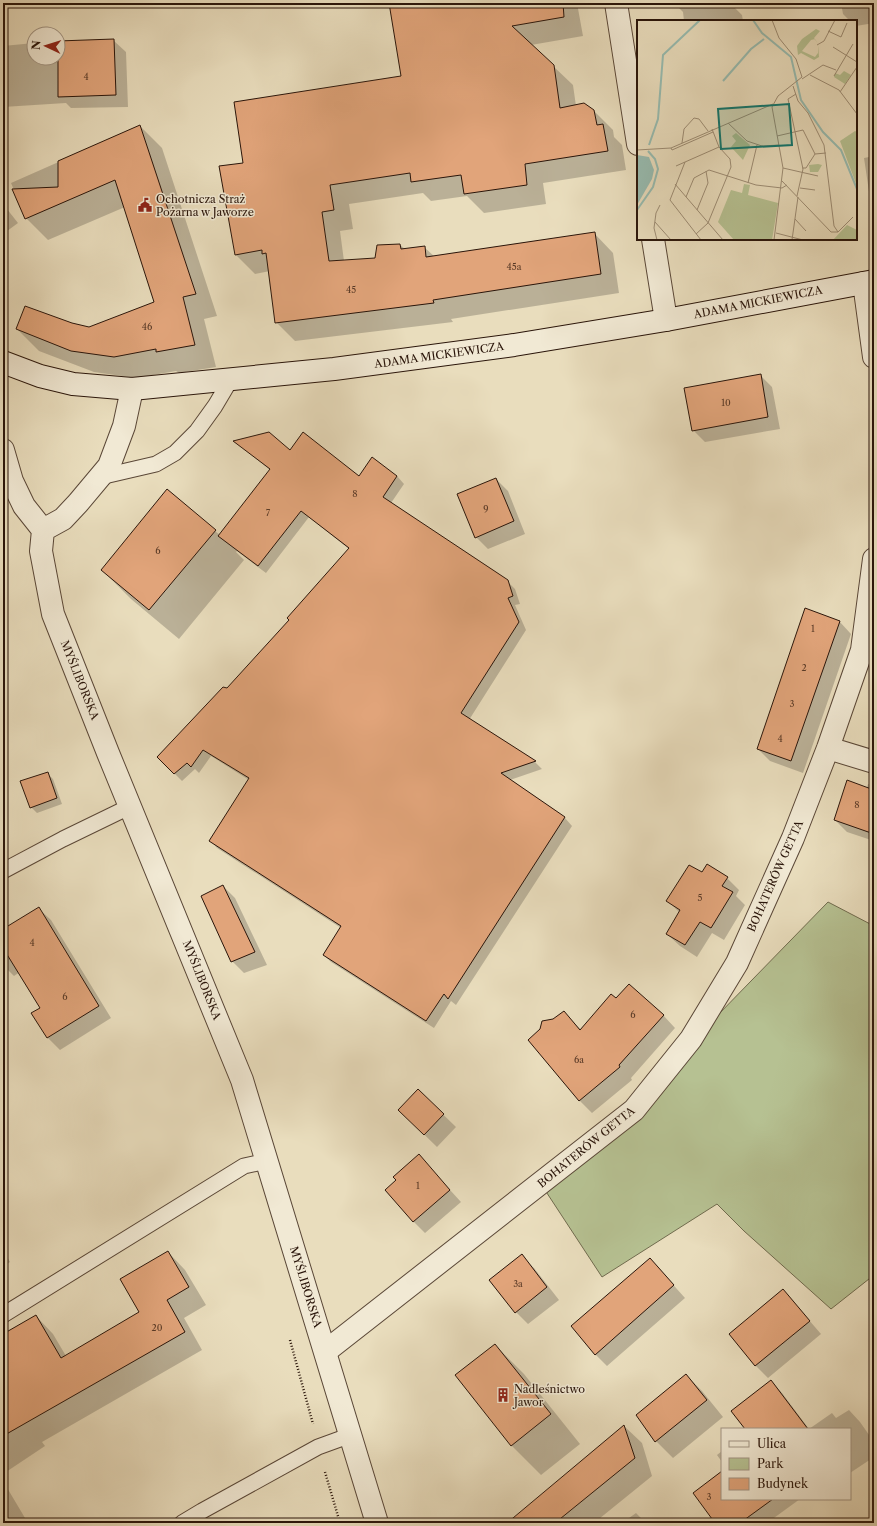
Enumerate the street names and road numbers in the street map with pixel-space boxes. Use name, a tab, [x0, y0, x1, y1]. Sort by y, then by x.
street label: ADAMA MICKIEWICZA	[692, 282, 824, 322]
street label: ADAMA MICKIEWICZA	[372, 339, 506, 371]
street label: MYŚLIBORSKA	[58, 638, 103, 723]
street label: BOHATERÓW GETTA	[744, 817, 806, 934]
street label: MYŚLIBORSKA	[180, 938, 225, 1023]
street label: BOHATERÓW GETTA	[535, 1103, 638, 1190]
street label: MYŚLIBORSKA	[287, 1244, 325, 1330]

